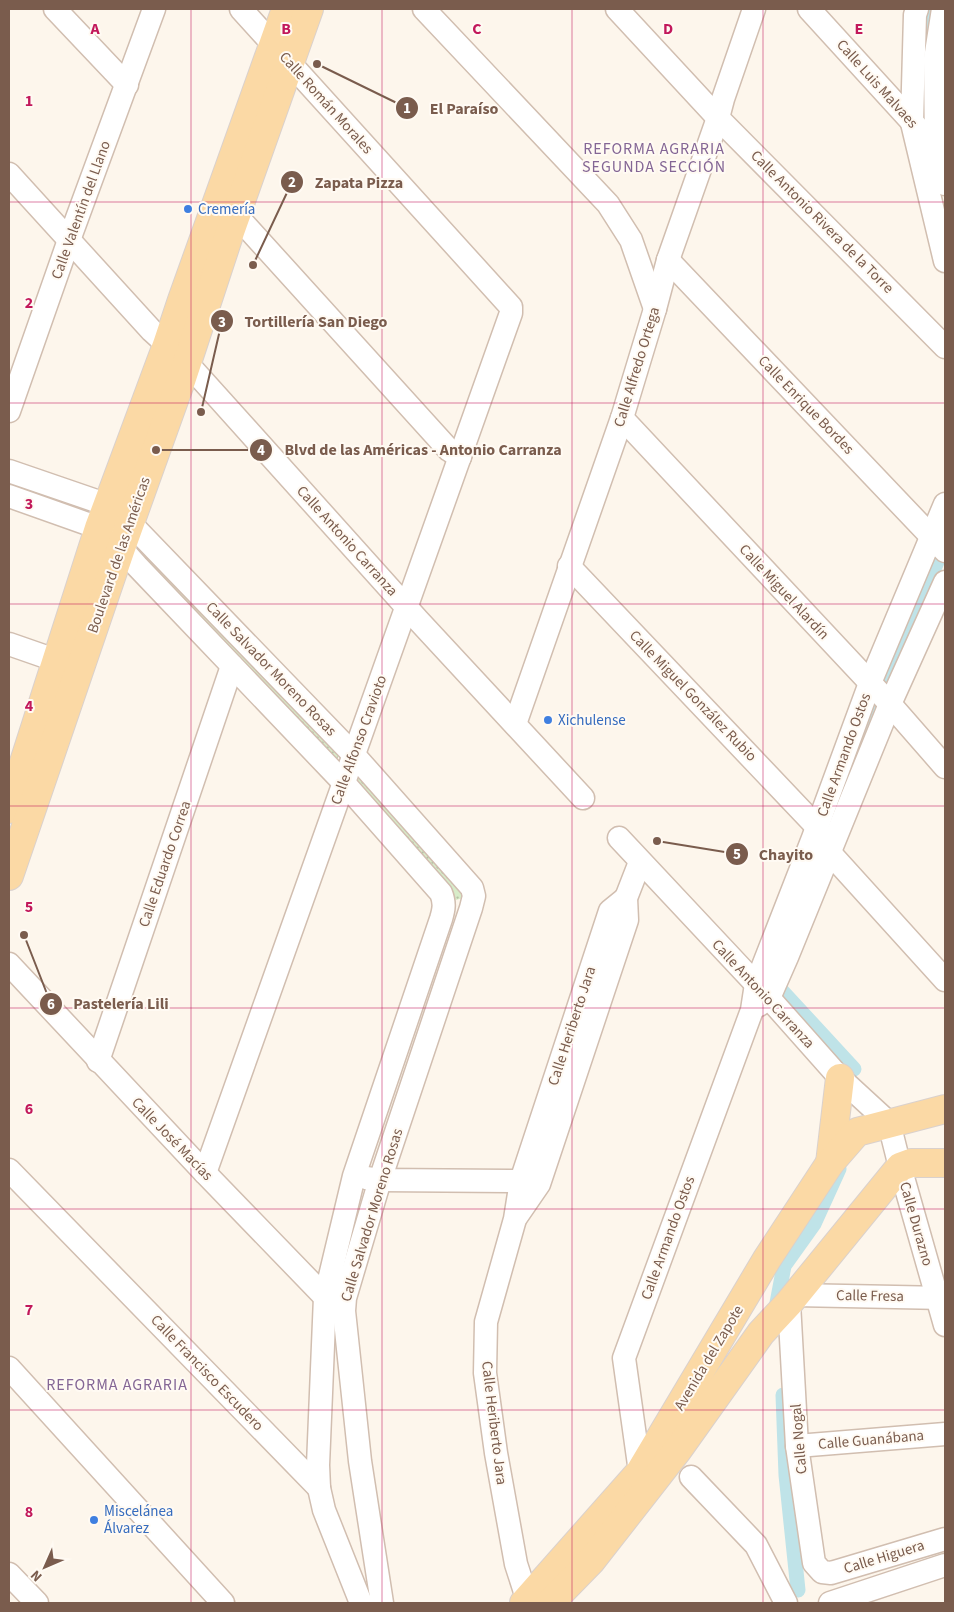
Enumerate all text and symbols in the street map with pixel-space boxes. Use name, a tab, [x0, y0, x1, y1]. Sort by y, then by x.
text: A	[89, 18, 100, 40]
text: B	[281, 18, 291, 40]
text: C	[472, 18, 482, 40]
text: D	[663, 18, 673, 40]
text: E	[855, 18, 863, 40]
street label: Calle Luis Malvaes	[831, 35, 923, 133]
street label: Calle Román Morales	[274, 47, 378, 159]
text: 1	[25, 90, 33, 112]
callout: El Paraíso	[395, 93, 508, 124]
text: 1	[403, 98, 411, 119]
text: El Paraíso	[430, 98, 498, 120]
street label: Calle Valentín del Llano	[46, 138, 116, 282]
district label: REFORMA AGRARIA SEGUNDA SECCIÓN	[582, 138, 726, 178]
street label: Calle Antonio Rivera de la Torre	[746, 146, 898, 298]
callout: Zapata Pizza	[279, 166, 413, 197]
text: 2	[288, 172, 296, 193]
text: Zapata Pizza	[315, 172, 403, 194]
place label: Cremería	[198, 199, 255, 220]
marker: Cremería	[182, 203, 194, 215]
text: 2	[25, 292, 33, 314]
street label: Calle Alfredo Ortega	[609, 304, 665, 430]
callout: Tortillería San Diego	[209, 306, 397, 337]
text: Tortillería San Diego	[245, 311, 388, 333]
text: 3	[218, 312, 226, 333]
street label: Calle Enrique Bordes	[753, 351, 859, 459]
callout: Blvd de las Américas - Antonio Carranza	[249, 434, 571, 465]
text: Blvd de las Américas - Antonio Carranza	[284, 439, 562, 461]
text: 4	[257, 440, 265, 461]
street label: Boulevard de las Américas	[82, 474, 156, 636]
street label: Calle Antonio Carranza	[292, 481, 402, 601]
text: 3	[25, 493, 33, 515]
street label: Calle Miguel Alardín	[734, 540, 834, 644]
street label: Calle Salvador Moreno Rosas	[201, 597, 341, 741]
street label: Calle Miguel González Rubio	[625, 626, 761, 766]
street label: Calle Alfonso Cravioto	[326, 672, 392, 808]
street label: Calle Armando Ostos	[812, 690, 876, 820]
text: 4	[25, 695, 34, 717]
place label: Xichulense	[558, 710, 626, 731]
marker: Xichulense	[542, 714, 554, 726]
street label: Calle Eduardo Correa	[134, 798, 196, 930]
callout: Chayito	[724, 839, 824, 870]
text: 5	[733, 844, 741, 865]
text: Chayito	[759, 844, 813, 866]
text: 5	[25, 896, 33, 918]
street label: Calle Antonio Carranza	[707, 935, 819, 1053]
street label: Calle Heriberto Jara	[543, 964, 601, 1088]
callout: Pastelería Lili	[38, 988, 179, 1019]
text: Pastelería Lili	[73, 993, 169, 1015]
text: 6	[47, 994, 55, 1015]
street label: Calle José Macías	[127, 1092, 217, 1186]
text: 6	[25, 1098, 33, 1120]
street label: Calle Salvador Moreno Rosas	[336, 1126, 408, 1304]
street label: Calle Armando Ostos	[636, 1173, 700, 1303]
street label: Calle Durazno	[894, 1179, 938, 1269]
street label: Calle Fresa	[836, 1285, 904, 1307]
text: 7	[25, 1299, 33, 1321]
street label: Avenida del Zapote	[669, 1301, 749, 1415]
street label: Calle Francisco Escudero	[146, 1310, 268, 1436]
street label: Calle Heriberto Jara	[476, 1360, 512, 1486]
district label: REFORMA AGRARIA	[46, 1374, 188, 1396]
street label: Calle Nogal	[785, 1403, 813, 1475]
street label: Calle Guanábana	[817, 1425, 925, 1455]
text: 8	[25, 1501, 33, 1523]
place label: Miscelánea Álvarez	[104, 1501, 173, 1539]
marker: Miscelánea Álvarez	[88, 1514, 100, 1526]
street label: Calle Higuera	[841, 1535, 927, 1579]
north arrow	[20, 1542, 70, 1592]
text: N	[26, 1565, 47, 1586]

